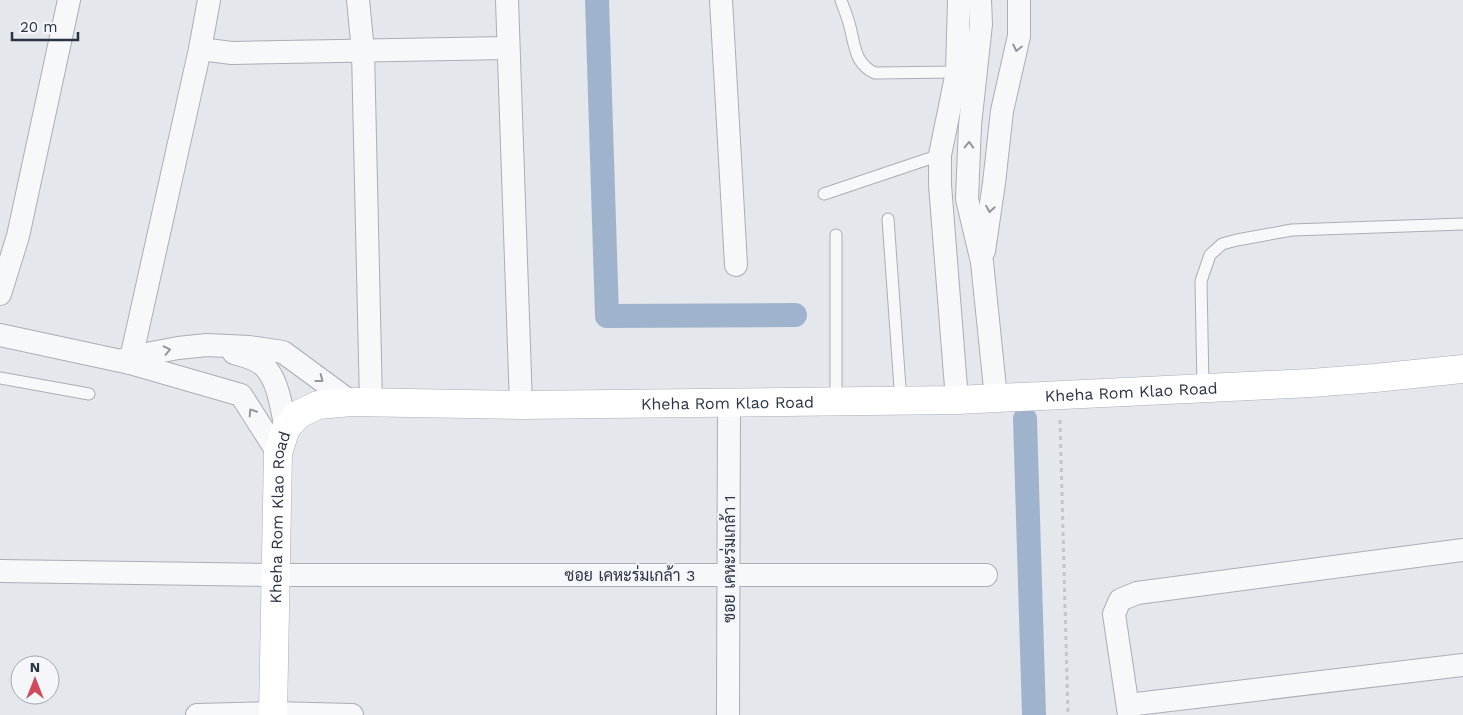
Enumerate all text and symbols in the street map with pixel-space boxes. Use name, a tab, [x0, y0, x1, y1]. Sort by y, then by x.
scale bar	[12, 10, 79, 42]
text: 20 m	[20, 18, 58, 36]
one-way arrow	[1012, 44, 1023, 53]
one-way arrow	[963, 141, 974, 149]
one-way arrow	[986, 204, 996, 213]
one-way arrow	[163, 345, 172, 356]
one-way arrow	[314, 373, 324, 382]
street label: Kheha Rom Klao Road	[1044, 378, 1218, 406]
street label: Kheha Rom Klao Road	[641, 393, 814, 414]
one-way arrow	[249, 408, 259, 417]
street label: Kheha Rom Klao Road	[266, 429, 294, 604]
street label: ซอย เคหะร่มเกล้า 1	[719, 495, 739, 623]
street label: ซอย เคหะร่มเกล้า 3	[565, 565, 695, 585]
north arrow	[10, 655, 60, 705]
text: N	[30, 659, 40, 675]

